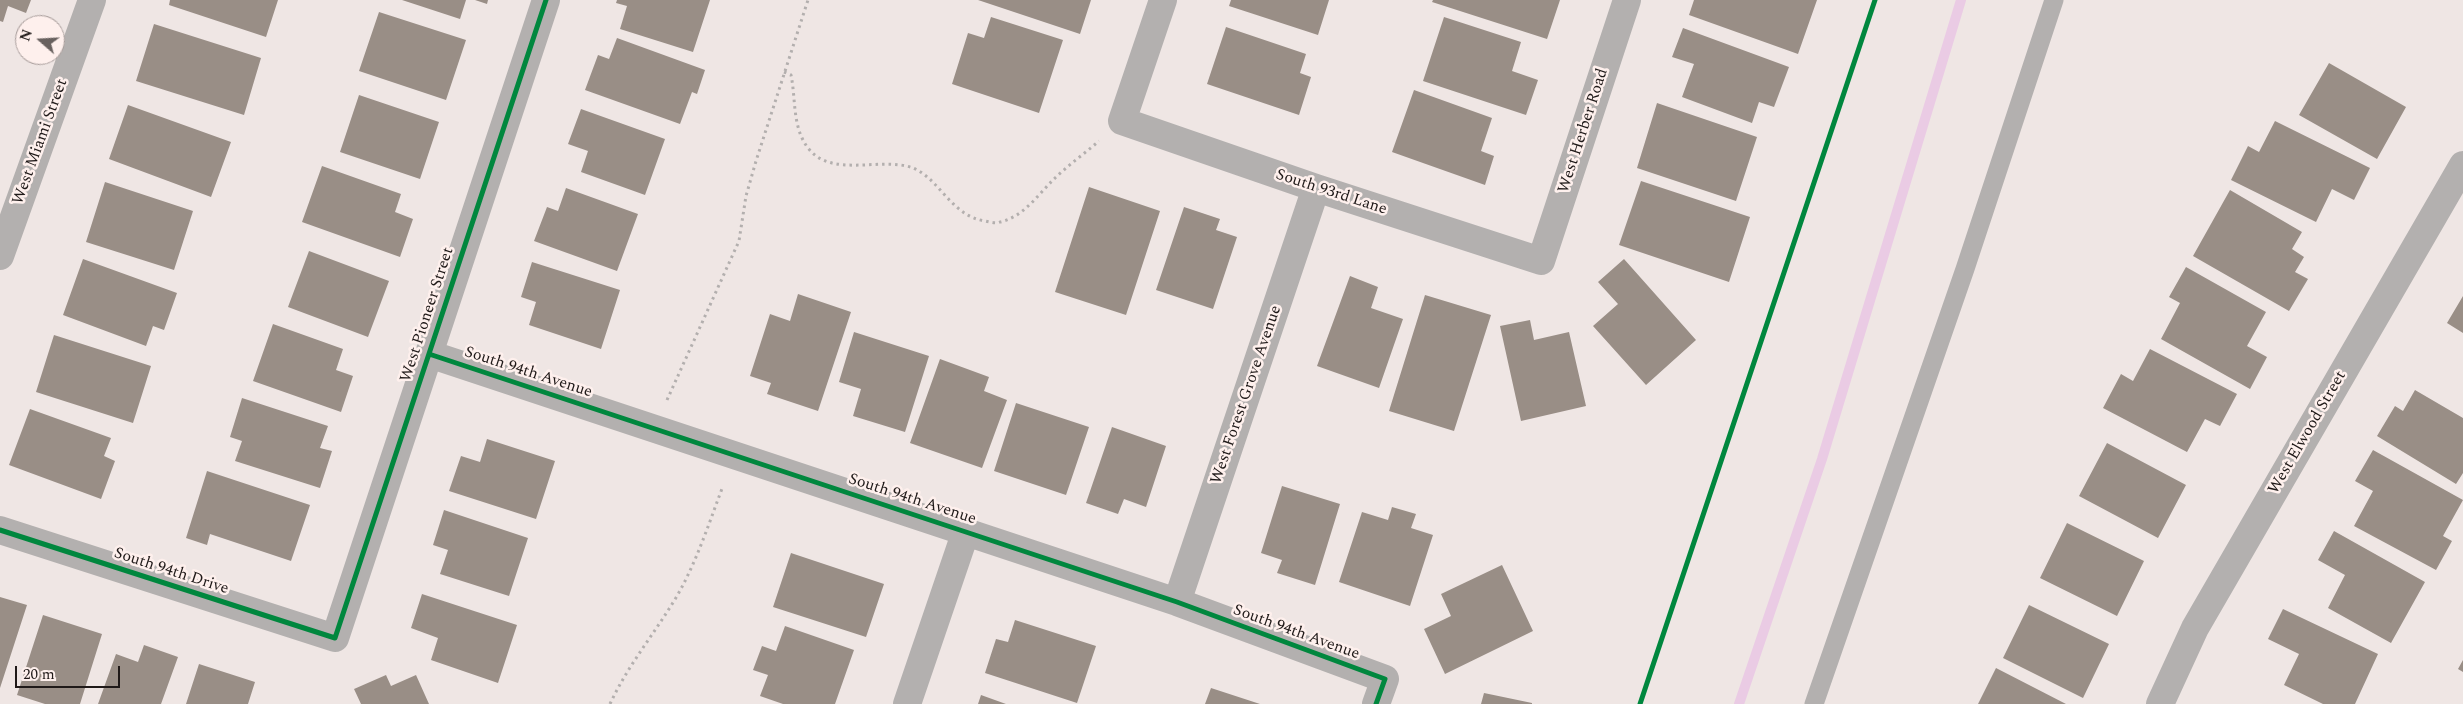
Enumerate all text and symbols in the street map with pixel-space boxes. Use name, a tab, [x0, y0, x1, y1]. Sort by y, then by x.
north arrow	[15, 15, 65, 65]
text: N	[15, 26, 38, 44]
street label: West Herber Road	[1555, 66, 1613, 196]
street label: West Miami Street	[9, 77, 73, 207]
street label: South 93rd Lane	[1273, 166, 1389, 220]
street label: West Pioneer Street	[397, 245, 459, 385]
street label: West Forest Grove Avenue	[1207, 303, 1287, 487]
street label: South 94th Avenue	[462, 343, 594, 403]
street label: West Elwood Street	[2265, 368, 2351, 498]
street label: South 94th Avenue	[846, 470, 978, 530]
street label: South 94th Drive	[111, 544, 231, 600]
street label: South 94th Avenue	[1230, 601, 1362, 665]
scale bar	[18, 656, 122, 688]
text: 20 m	[23, 663, 55, 686]

